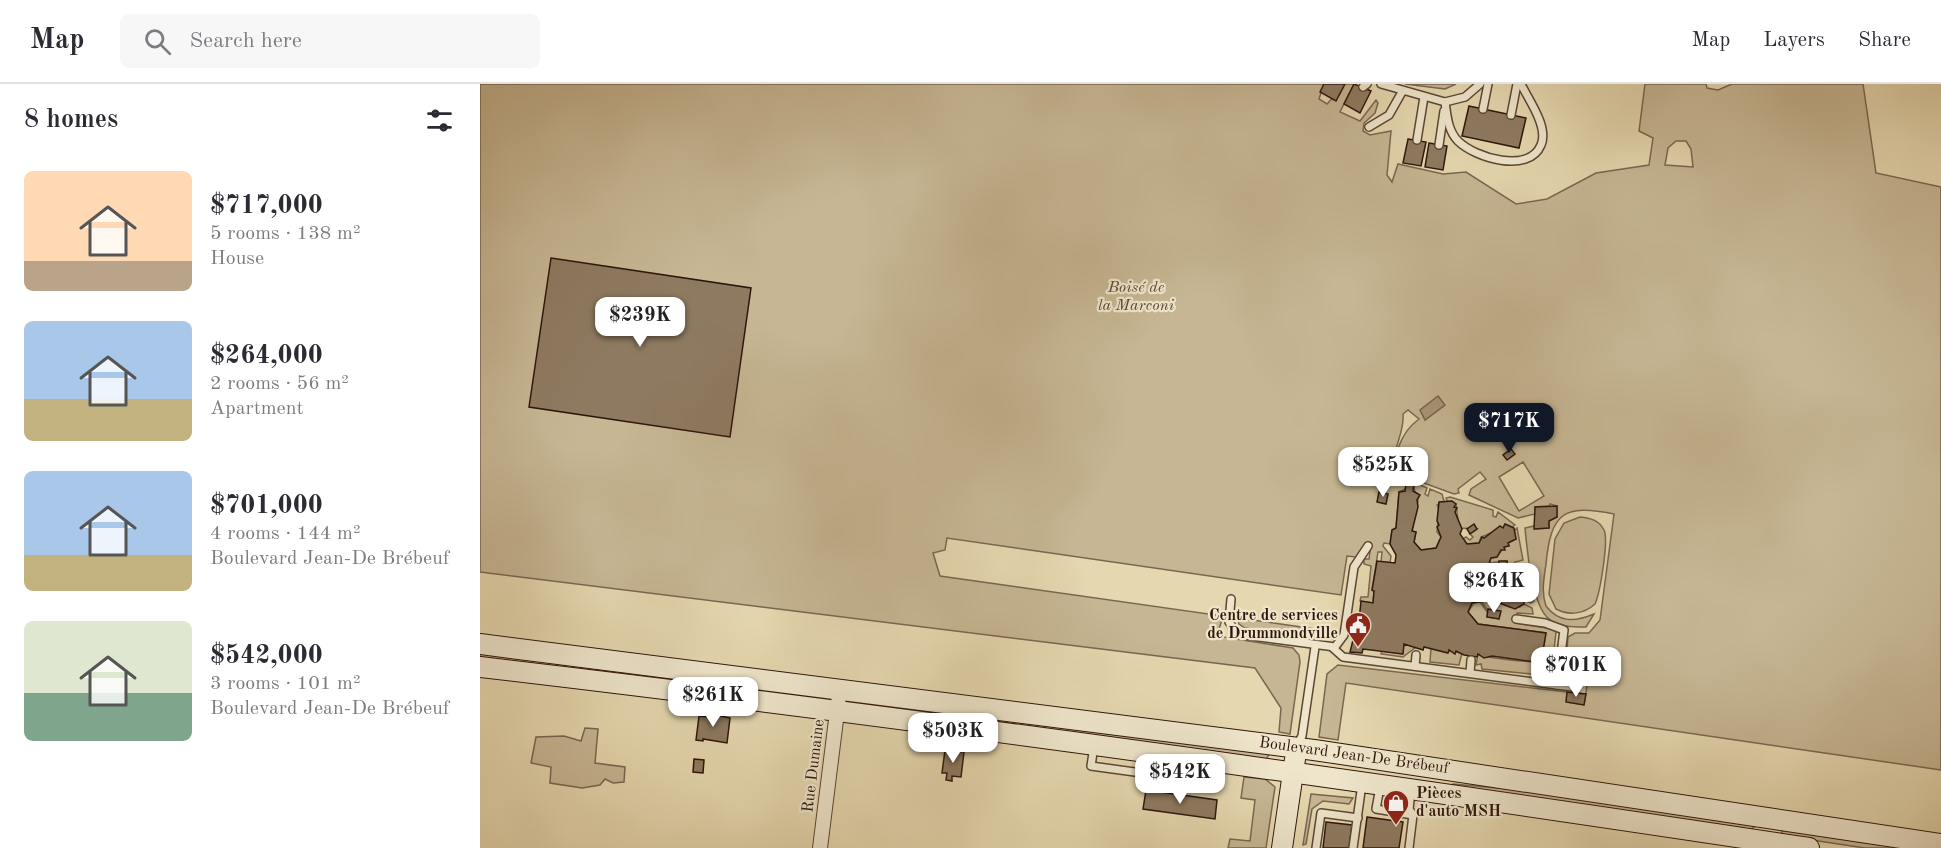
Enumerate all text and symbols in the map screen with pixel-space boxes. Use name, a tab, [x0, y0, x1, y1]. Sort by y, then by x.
search box	[120, 14, 540, 68]
icon: search	[141, 25, 174, 58]
text: Map	[30, 27, 84, 55]
text: Search here	[189, 30, 302, 52]
text: Map	[1691, 30, 1730, 51]
text: Layers	[1763, 30, 1825, 51]
text: Share	[1858, 30, 1911, 51]
icon: filters	[423, 104, 456, 137]
text: 8 homes	[24, 107, 118, 133]
text: $717,000	[210, 193, 323, 219]
icon: home	[72, 195, 144, 267]
text: 5 rooms · 138 m²	[210, 224, 360, 244]
text: House	[210, 249, 264, 269]
park label: Boisé de la Marconi	[1098, 280, 1175, 314]
pin: $239K	[598, 297, 682, 348]
text: $239K	[609, 306, 671, 326]
text: $264,000	[210, 343, 323, 369]
icon: home	[72, 345, 144, 417]
text: 2 rooms · 56 m²	[210, 374, 349, 394]
text: Apartment	[210, 399, 304, 419]
pin: $717K	[1467, 403, 1551, 454]
text: $717K	[1478, 412, 1540, 432]
pin: $525K	[1341, 447, 1425, 498]
text: $525K	[1352, 456, 1414, 476]
text: $701,000	[210, 493, 323, 519]
icon: home	[72, 495, 144, 567]
text: 4 rooms · 144 m²	[210, 524, 360, 544]
text: Boulevard Jean-De Brébeuf	[210, 549, 449, 569]
pin: $264K	[1452, 563, 1536, 614]
text: $264K	[1463, 572, 1525, 592]
place label: Centre de services de Drummondville	[1207, 608, 1338, 642]
public building icon: Centre de services de Drummondville	[1343, 610, 1373, 648]
text: $542,000	[210, 643, 323, 669]
icon: home	[72, 645, 144, 717]
pin: $701K	[1534, 647, 1618, 698]
text: $701K	[1545, 656, 1607, 676]
text: 3 rooms · 101 m²	[210, 674, 360, 694]
pin: $261K	[671, 677, 755, 728]
text: $261K	[682, 686, 744, 706]
text: Boulevard Jean-De Brébeuf	[210, 699, 449, 719]
pin: $503K	[911, 713, 995, 764]
street label: Rue Dumaine	[800, 718, 828, 814]
text: $503K	[922, 722, 984, 742]
street label: Boulevard Jean-De Brébeuf	[1258, 735, 1451, 777]
pin: $542K	[1138, 754, 1222, 805]
text: $542K	[1149, 763, 1211, 783]
place label: Pièces d'auto MSH	[1416, 786, 1501, 820]
shop icon: Pièces d'auto MSH	[1381, 788, 1411, 826]

